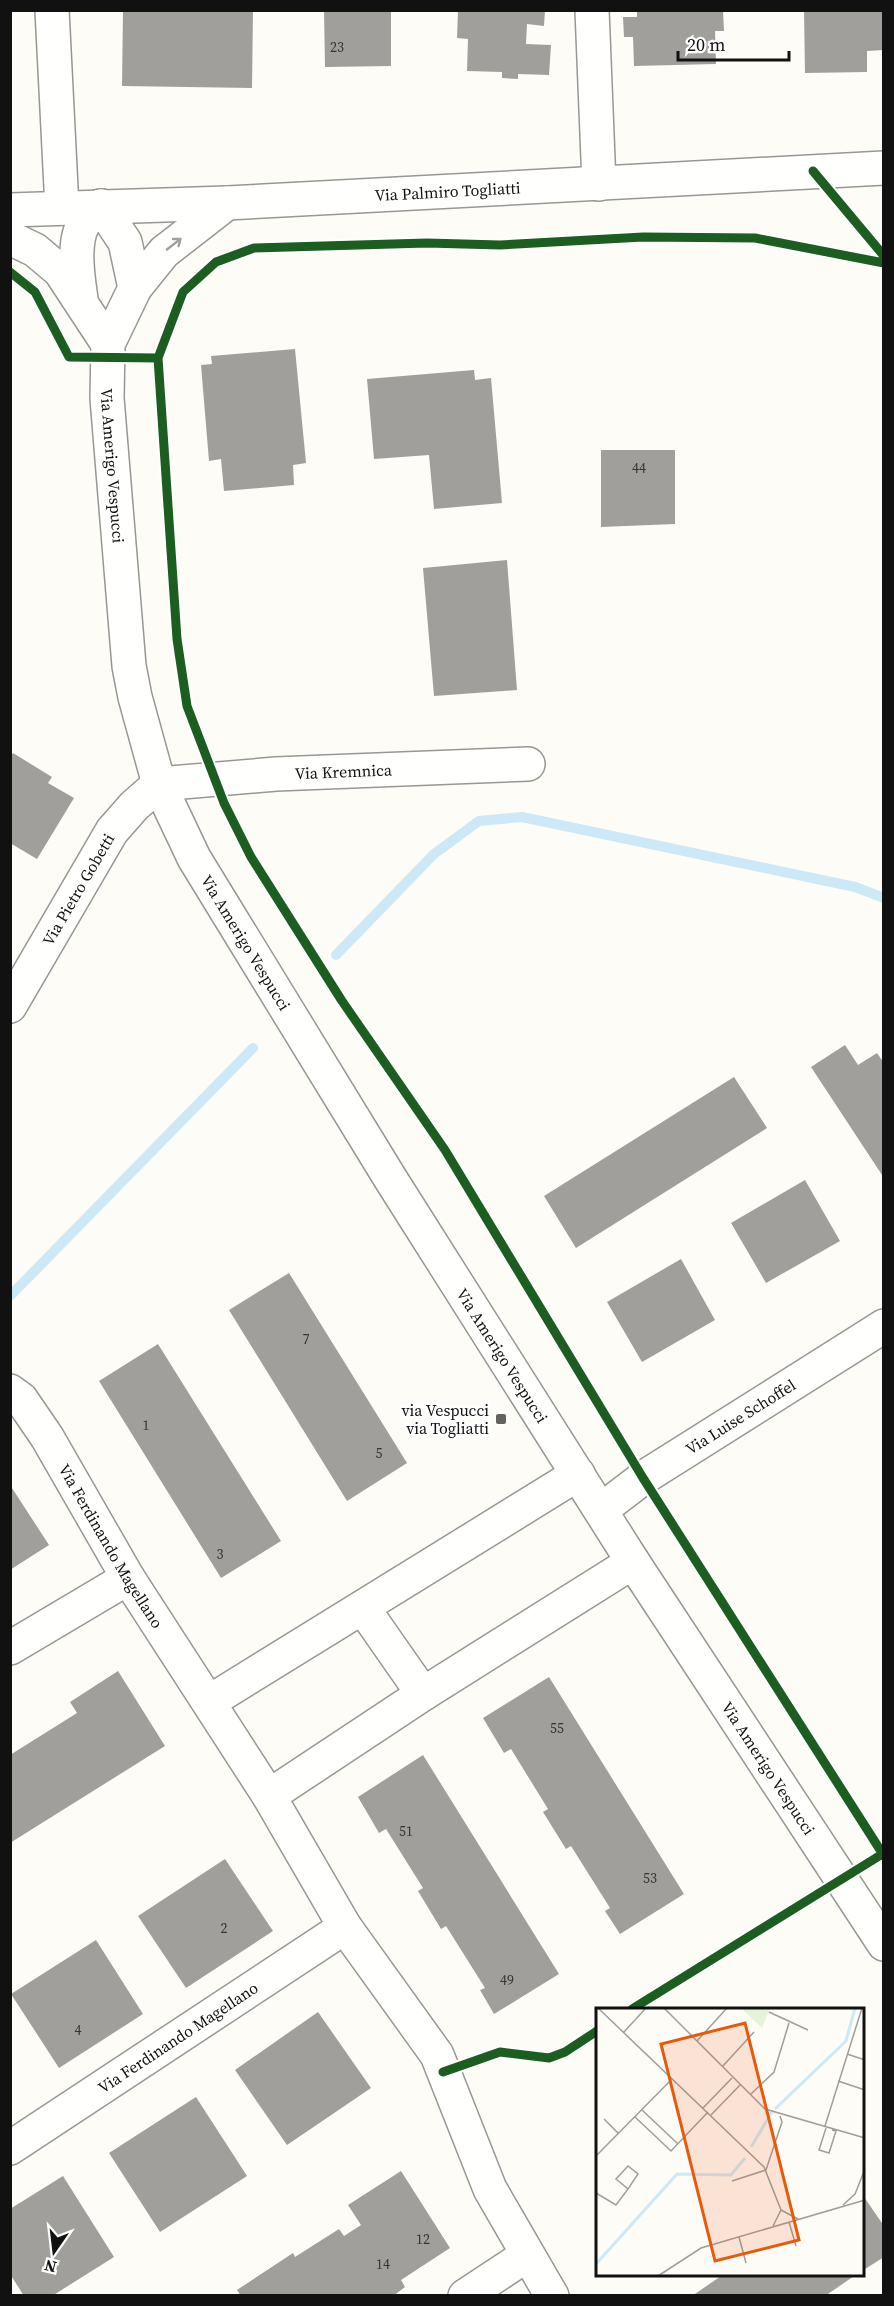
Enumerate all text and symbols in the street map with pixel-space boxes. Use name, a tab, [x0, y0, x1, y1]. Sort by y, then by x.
scale bar	[678, 24, 789, 62]
text: 20 m	[687, 32, 725, 57]
house number: 23	[330, 37, 344, 57]
street label: Via Palmiro Togliatti	[374, 176, 521, 206]
one-way arrow	[165, 238, 181, 251]
street label: Via Amerigo Vespucci	[96, 388, 130, 544]
house number: 44	[632, 458, 646, 478]
street label: Via Kremnica	[294, 758, 393, 784]
street label: Via Pietro Gobetti	[37, 829, 119, 949]
street label: Via Amerigo Vespucci	[196, 871, 296, 1015]
street label: Via Amerigo Vespucci	[451, 1284, 553, 1427]
house number: 7	[303, 1329, 310, 1349]
street label: Via Luise Schoffel	[681, 1373, 800, 1460]
place label: via Vespucci via Togliatti	[401, 1399, 489, 1439]
marker: via Vespucci via Togliatti	[494, 1412, 508, 1426]
house number: 1	[143, 1415, 150, 1435]
house number: 5	[376, 1443, 383, 1463]
street label: Via Ferdinando Magellano	[54, 1460, 169, 1632]
house number: 3	[217, 1544, 224, 1564]
street label: Via Amerigo Vespucci	[717, 1697, 820, 1839]
house number: 55	[550, 1718, 564, 1738]
house number: 51	[399, 1821, 413, 1841]
house number: 53	[643, 1868, 657, 1888]
house number: 2	[221, 1918, 228, 1938]
house number: 49	[500, 1970, 514, 1990]
street label: Via Ferdinando Magellano	[93, 1976, 262, 2098]
inset map	[596, 2008, 864, 2276]
house number: 4	[75, 2020, 82, 2040]
north arrow	[24, 2222, 84, 2282]
house number: 12	[416, 2229, 430, 2249]
text: N	[42, 2254, 59, 2279]
house number: 14	[376, 2254, 390, 2274]

